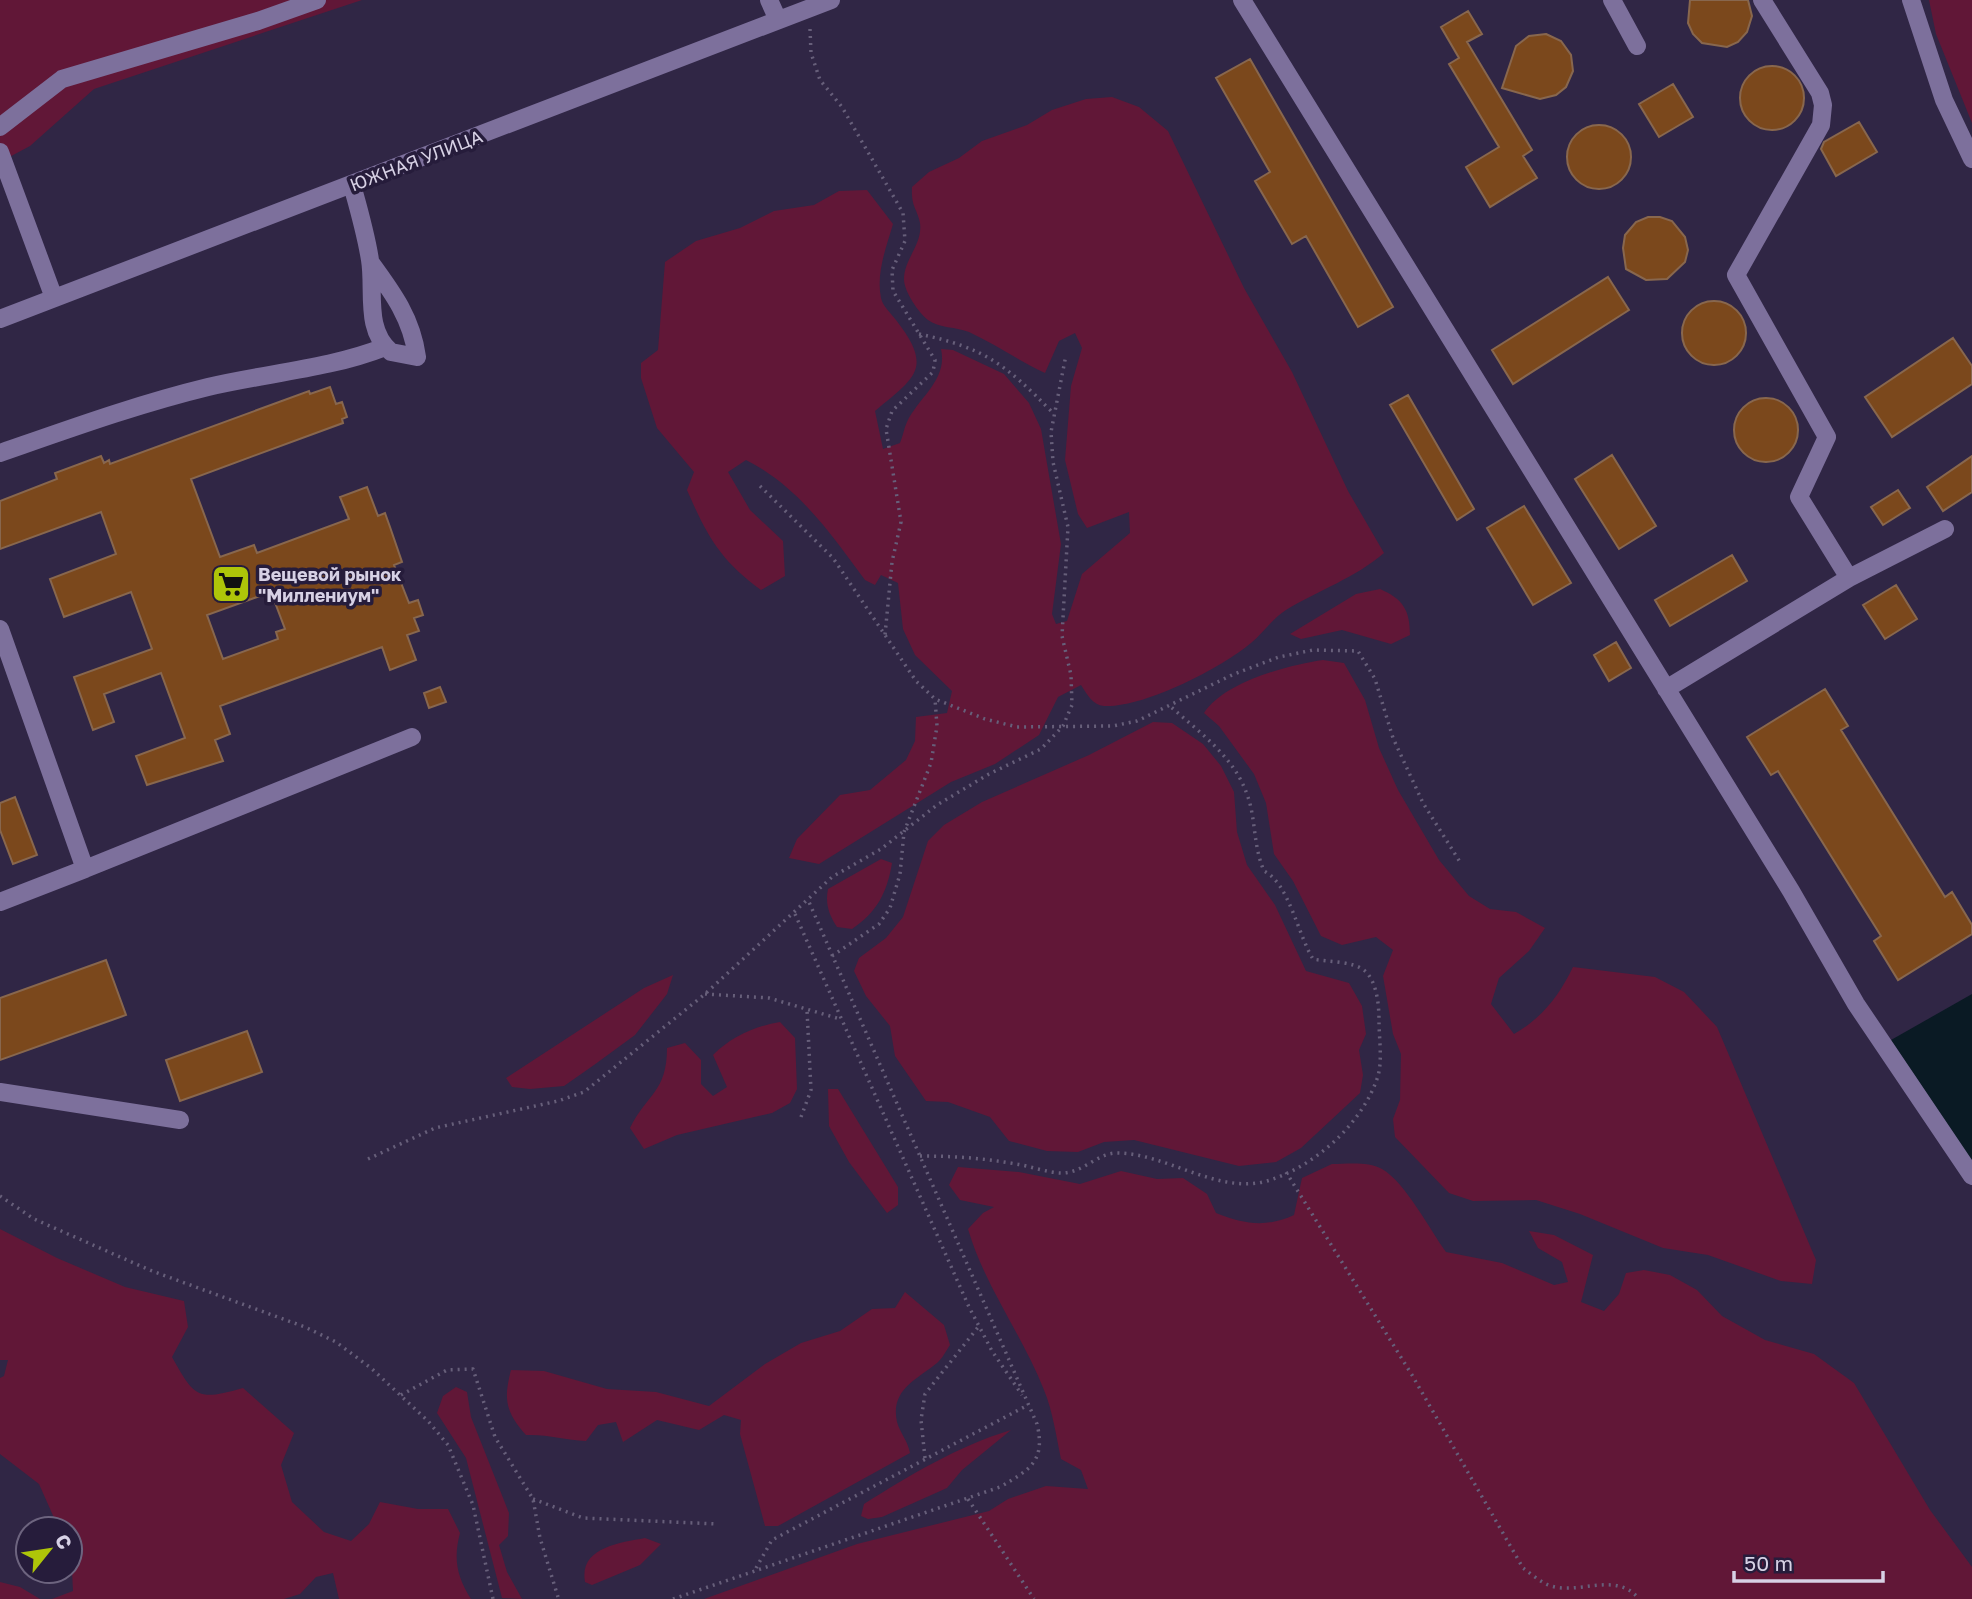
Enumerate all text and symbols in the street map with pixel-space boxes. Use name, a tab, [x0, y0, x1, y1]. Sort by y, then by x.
street label: ЮЖНАЯ УЛИЦА	[346, 125, 486, 195]
supermarket icon: Вещевой рынок "Миллениум"	[210, 563, 252, 605]
place label: Вещевой рынок "Миллениум"	[258, 563, 402, 606]
north arrow	[14, 1515, 84, 1585]
text: С	[51, 1530, 77, 1553]
scale bar	[1734, 1540, 1883, 1584]
text: 50 m	[1744, 1550, 1793, 1576]

